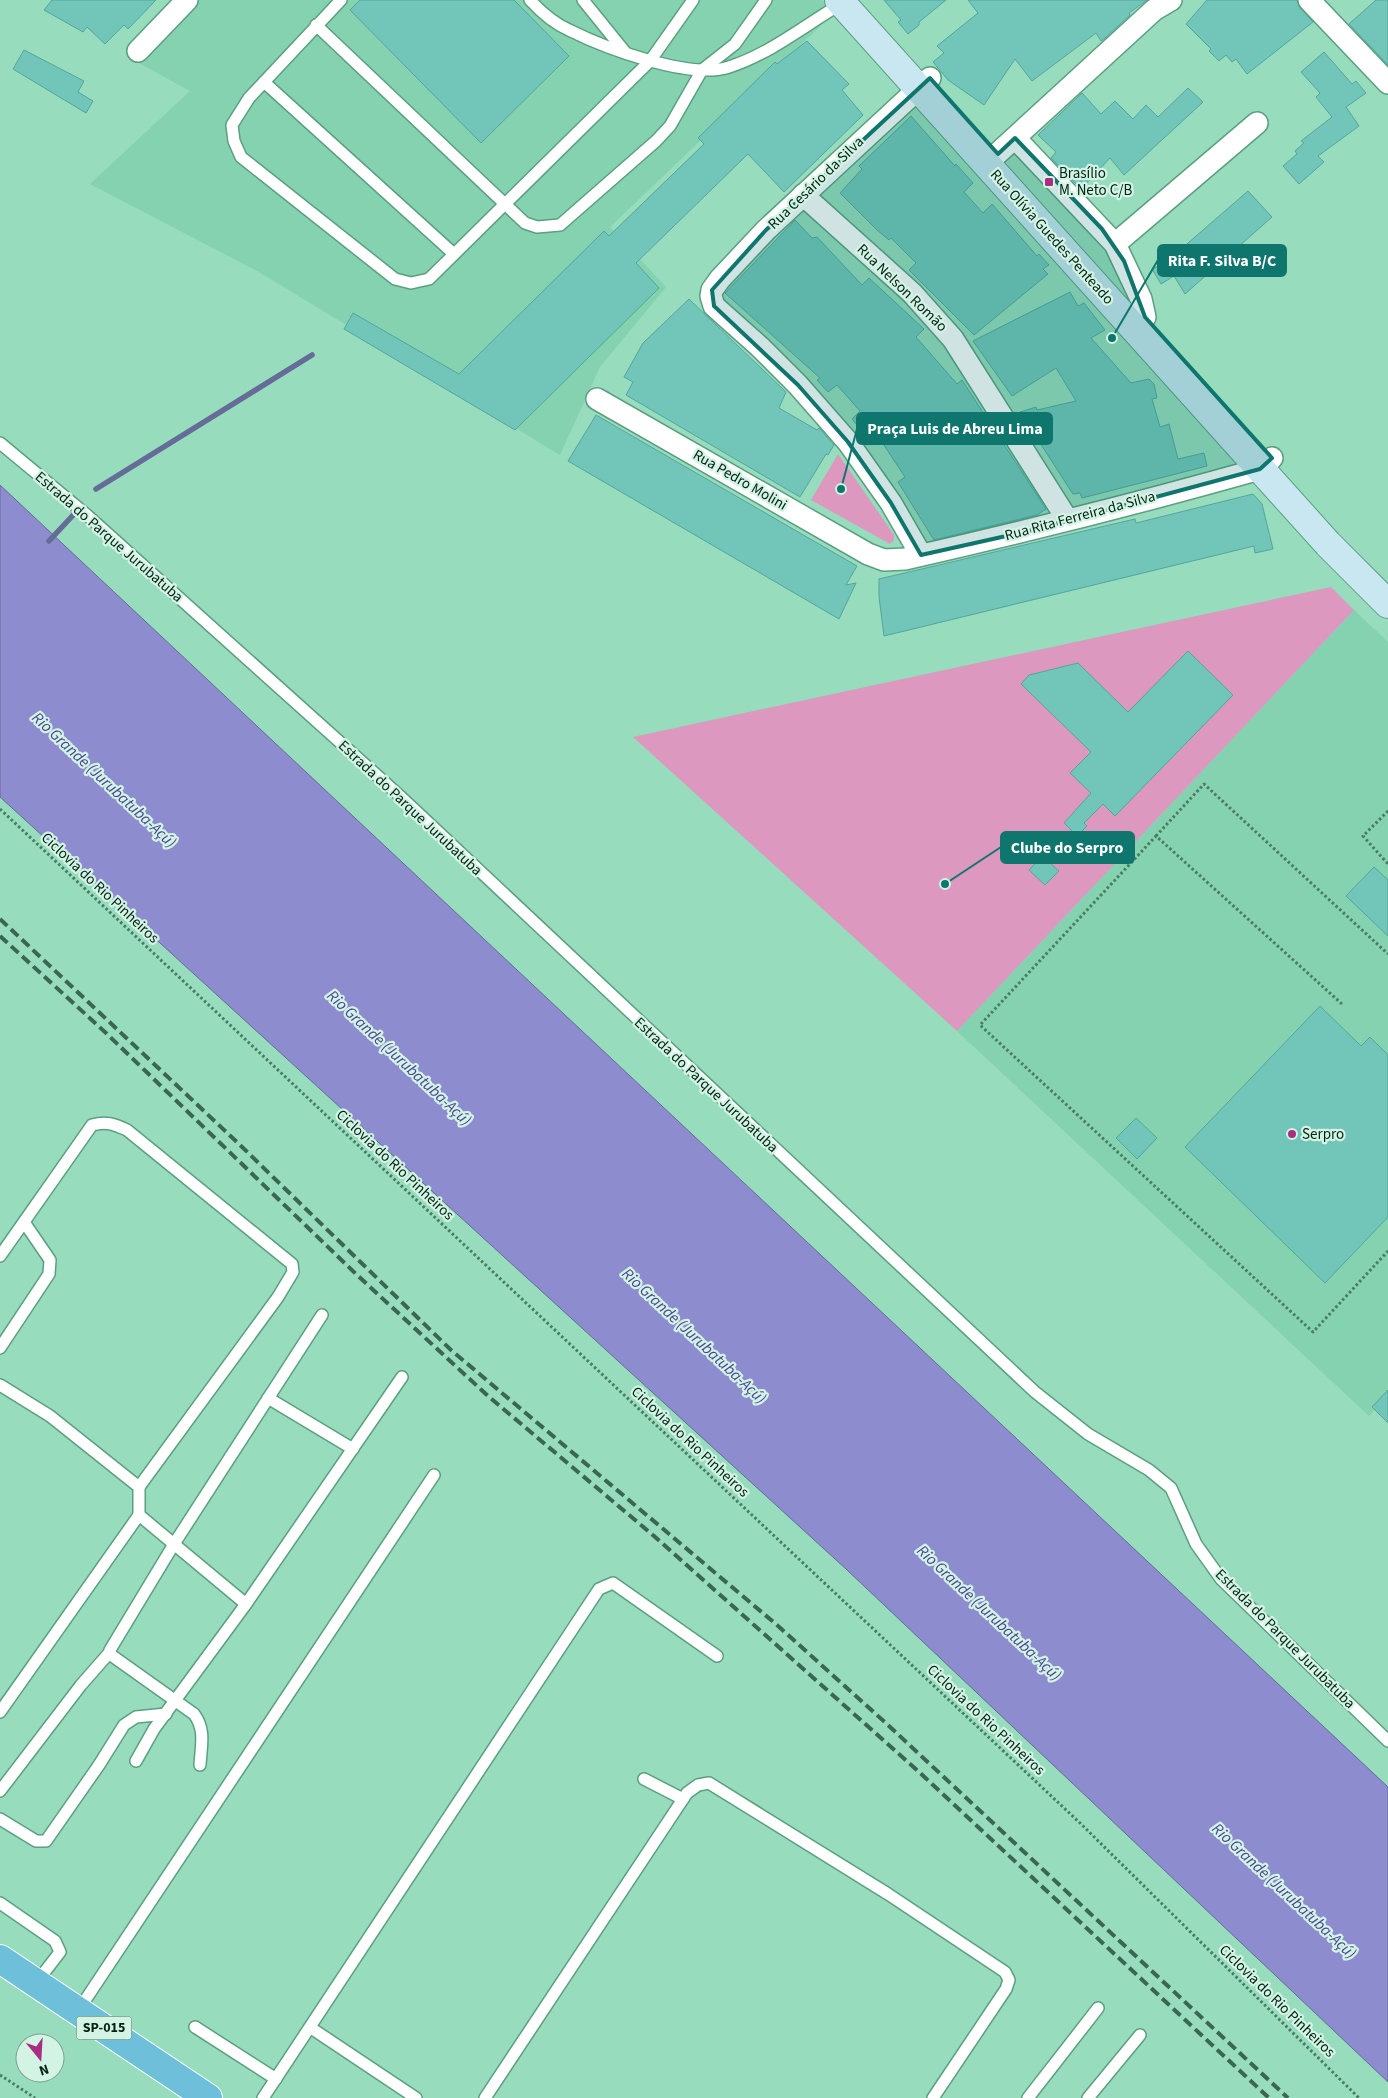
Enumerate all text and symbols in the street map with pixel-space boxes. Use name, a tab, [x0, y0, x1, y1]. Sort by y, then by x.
street label: Rua Cesário da Silva	[763, 132, 869, 234]
place label: Brasílio M. Neto C/B	[1059, 163, 1132, 201]
street label: Rua Olívia Guedes Penteado	[985, 165, 1119, 309]
marker: Brasílio M. Neto C/B	[1043, 176, 1055, 188]
street label: Rua Nelson Romão	[852, 239, 952, 337]
callout: Rita F. Silva B/C	[1158, 245, 1286, 276]
text: Rita F. Silva B/C	[1168, 250, 1276, 272]
callout: Praça Luis de Abreu Lima	[857, 413, 1052, 444]
text: Praça Luis de Abreu Lima	[867, 418, 1043, 440]
street label: Rua Pedro Molini	[689, 444, 791, 516]
street label: Estrada do Parque Jurubatuba	[30, 467, 188, 607]
street label: Rua Rita Ferreira da Silva	[1002, 486, 1158, 546]
water label: Rio Grande (Jurubatuba-Açú)	[27, 707, 181, 853]
street label: Estrada do Parque Jurubatuba	[333, 735, 487, 881]
street label: Ciclovia do Rio Pinheiros	[36, 828, 164, 948]
callout: Clube do Serpro	[1001, 832, 1134, 863]
text: Clube do Serpro	[1011, 837, 1123, 859]
water label: Rio Grande (Jurubatuba-Açú)	[322, 985, 476, 1131]
street label: Estrada do Parque Jurubatuba	[629, 1012, 783, 1158]
street label: Ciclovia do Rio Pinheiros	[331, 1105, 459, 1225]
place label: Serpro	[1302, 1124, 1344, 1145]
marker: Serpro	[1286, 1128, 1298, 1140]
water label: Rio Grande (Jurubatuba-Açú)	[617, 1263, 771, 1409]
street label: Ciclovia do Rio Pinheiros	[626, 1382, 754, 1502]
water label: Rio Grande (Jurubatuba-Açú)	[912, 1540, 1066, 1686]
street label: Estrada do Parque Jurubatuba	[1210, 1564, 1360, 1714]
street label: Ciclovia do Rio Pinheiros	[922, 1660, 1050, 1780]
water label: Rio Grande (Jurubatuba-Açú)	[1207, 1818, 1361, 1964]
street label: Ciclovia do Rio Pinheiros	[1214, 1940, 1340, 2062]
road number: SP-015	[76, 2016, 132, 2040]
north arrow	[15, 2033, 65, 2083]
text: N	[36, 2058, 51, 2080]

